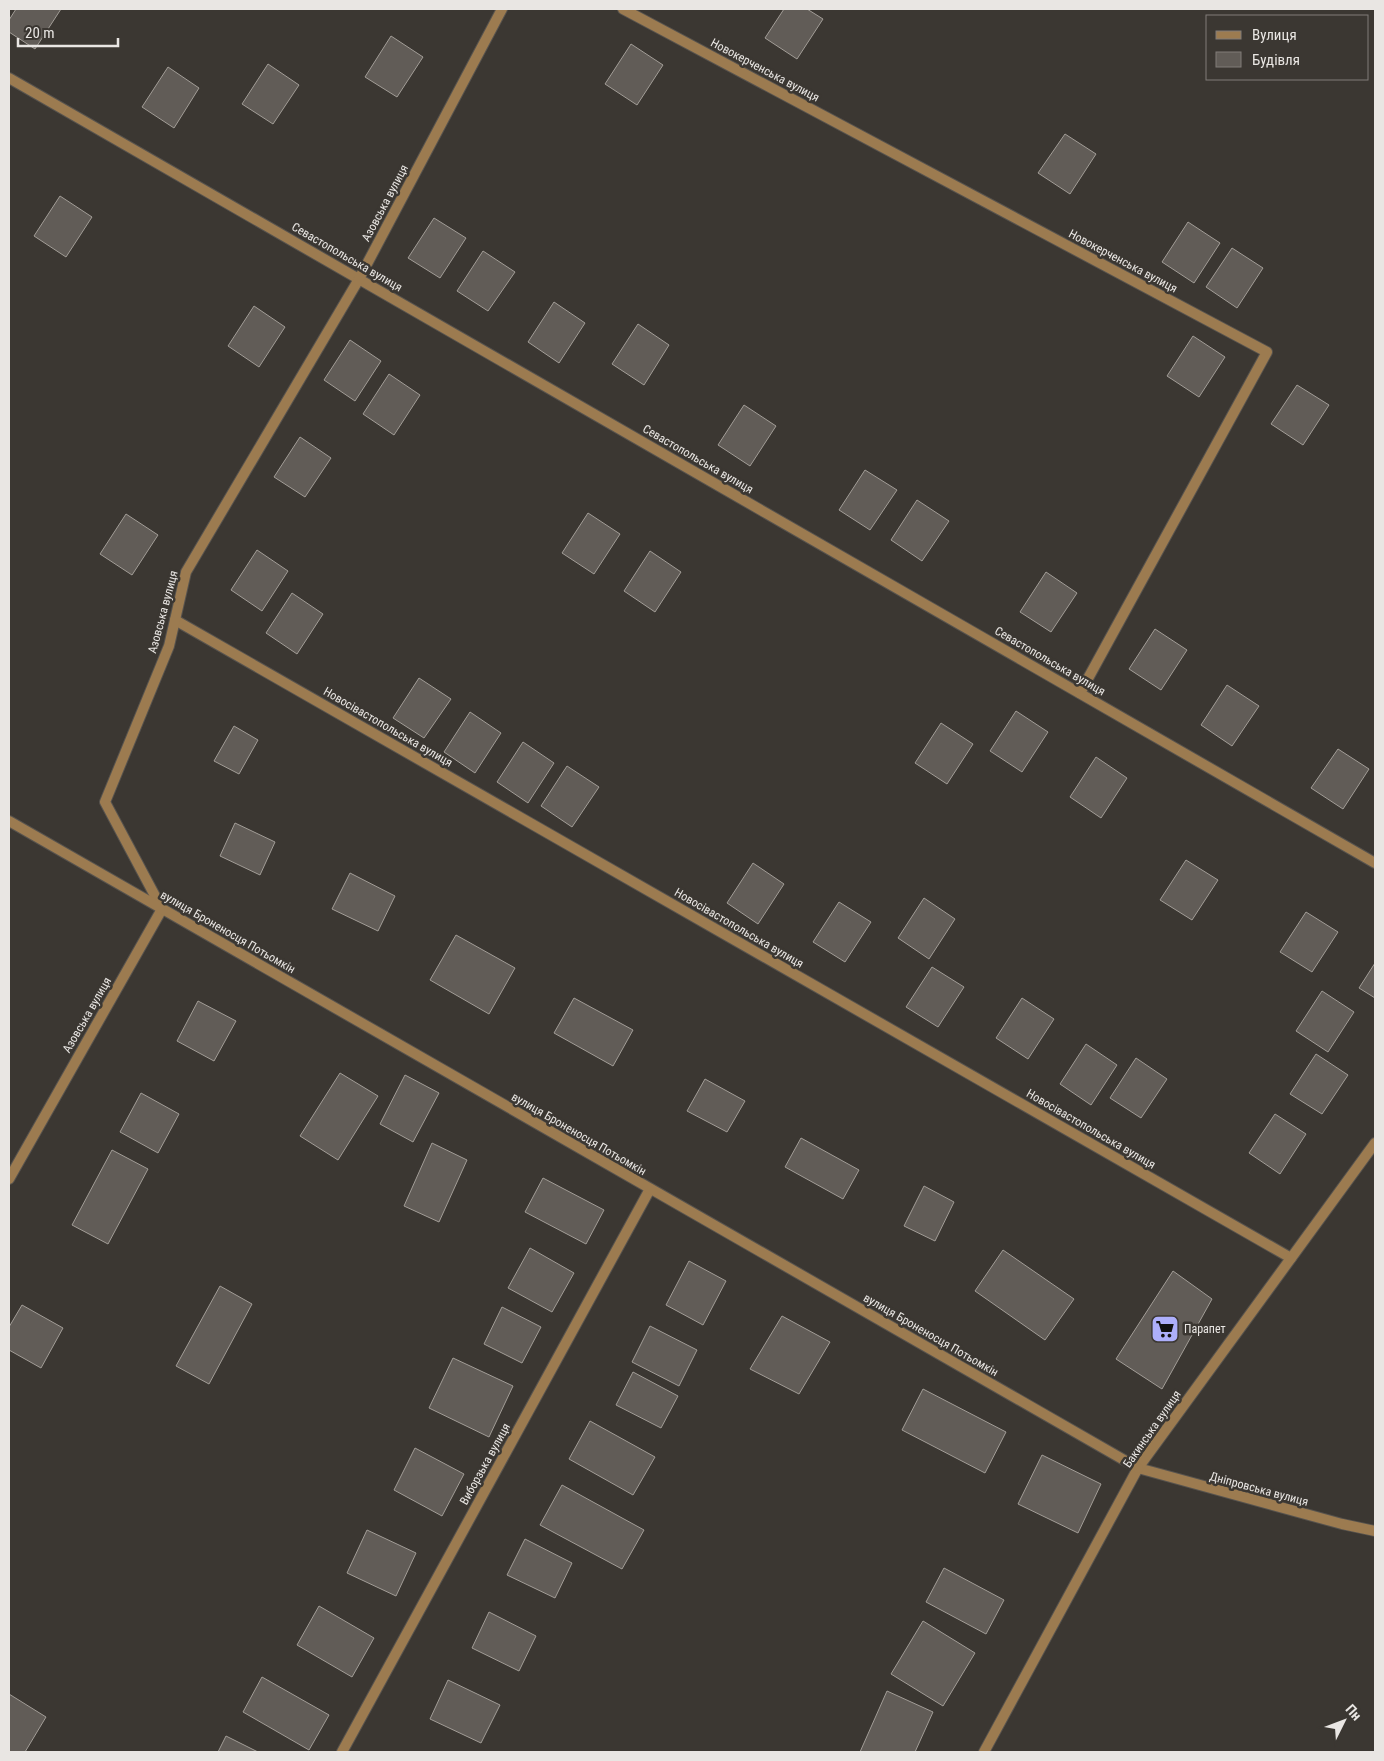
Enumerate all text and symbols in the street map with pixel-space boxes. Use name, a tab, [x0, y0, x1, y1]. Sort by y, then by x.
scale bar	[18, 15, 118, 47]
legend	[1206, 15, 1369, 80]
text: 20 m	[25, 24, 55, 42]
text: Вулиця	[1252, 26, 1297, 44]
street label: Новокерченська вулиця	[708, 35, 822, 105]
text: Будівля	[1252, 51, 1300, 69]
street label: Азовська вулиця	[359, 162, 411, 244]
street label: Севастопольська вулиця	[289, 220, 405, 294]
street label: Новокерченська вулиця	[1066, 226, 1180, 296]
street label: Севастопольська вулиця	[640, 422, 756, 496]
street label: Азовська вулиця	[145, 569, 181, 655]
street label: Севастопольська вулиця	[992, 624, 1108, 698]
street label: Новосівастопольська вулиця	[321, 684, 455, 770]
street label: Новосівастопольська вулиця	[672, 885, 806, 971]
street label: вулиця Броненосця Потьомкін	[158, 888, 298, 976]
street label: Азовська вулиця	[60, 975, 114, 1055]
street label: Новосівастопольська вулиця	[1024, 1086, 1158, 1172]
street label: вулиця Броненосця Потьомкін	[509, 1090, 649, 1178]
street label: вулиця Броненосця Потьомкін	[861, 1291, 1001, 1379]
supermarket icon: Парапет	[1150, 1314, 1180, 1344]
place label: Парапет	[1184, 1322, 1226, 1336]
street label: Бакинська вулиця	[1120, 1388, 1184, 1470]
street label: Виборзька вулиця	[457, 1421, 513, 1507]
street label: Дніпровська вулиця	[1208, 1469, 1310, 1509]
north arrow	[1319, 1696, 1369, 1746]
text: Пн	[1342, 1701, 1365, 1723]

